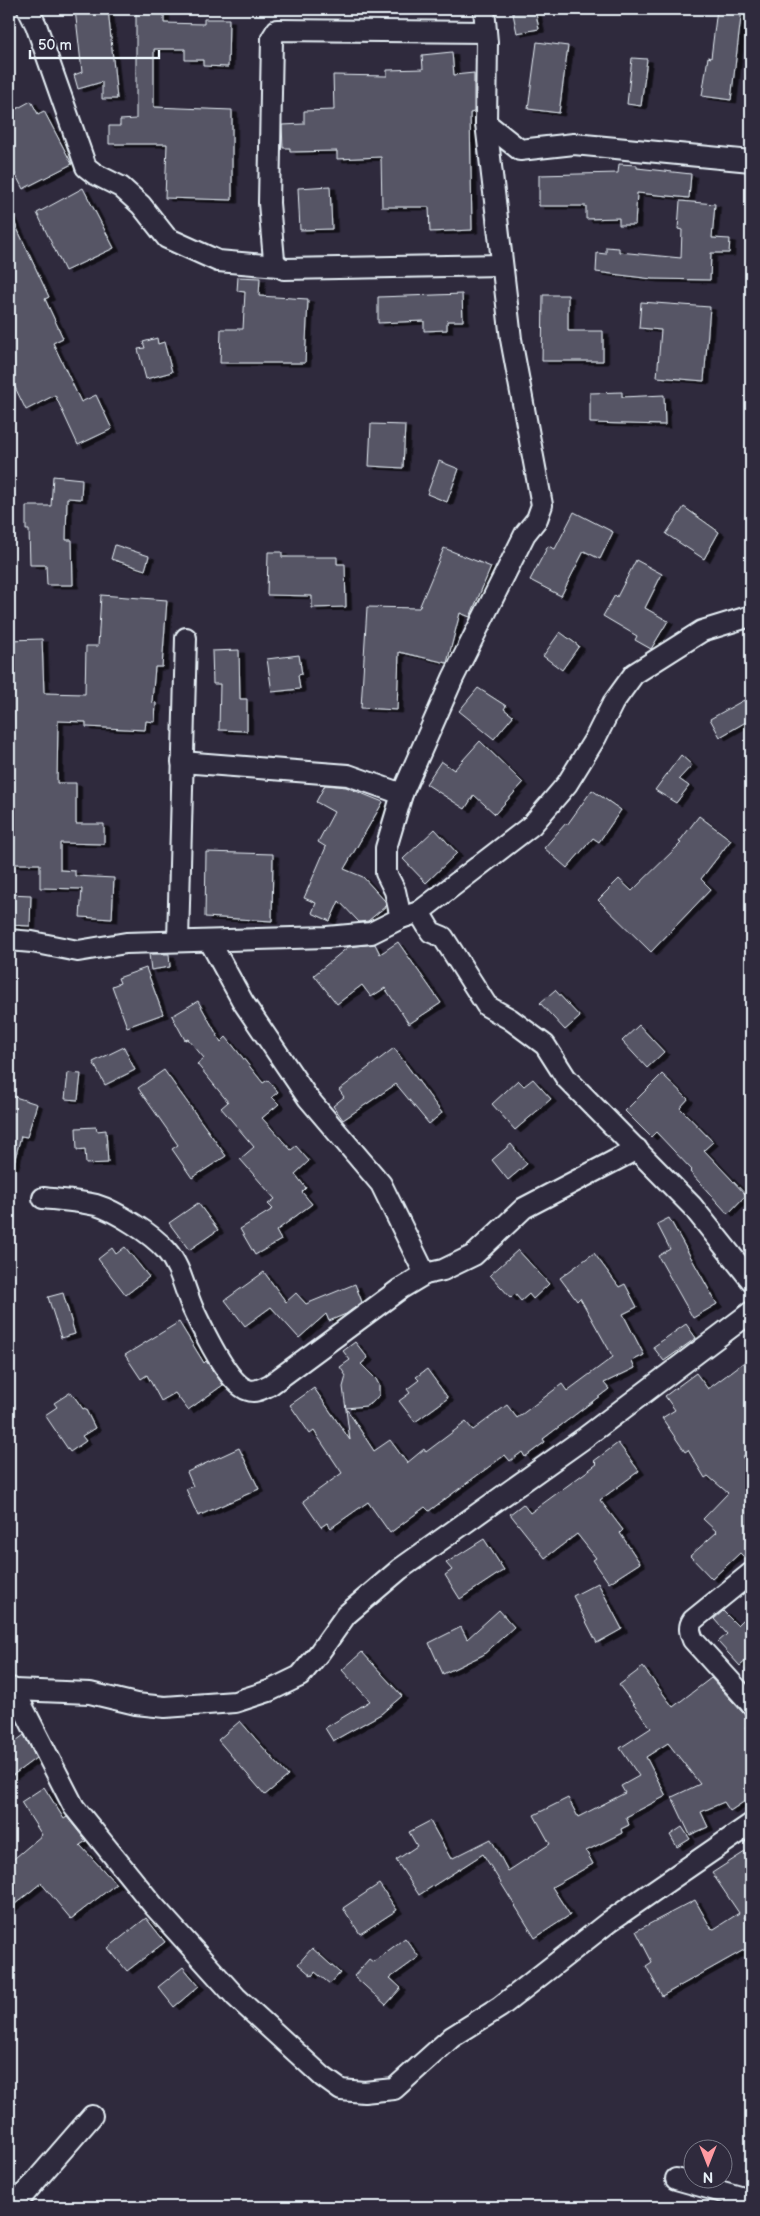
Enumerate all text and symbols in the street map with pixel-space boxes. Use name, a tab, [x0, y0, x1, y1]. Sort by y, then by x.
scale bar	[30, 28, 159, 60]
text: 50 m	[38, 36, 72, 55]
north arrow	[682, 2138, 732, 2188]
text: N	[703, 2168, 713, 2185]

